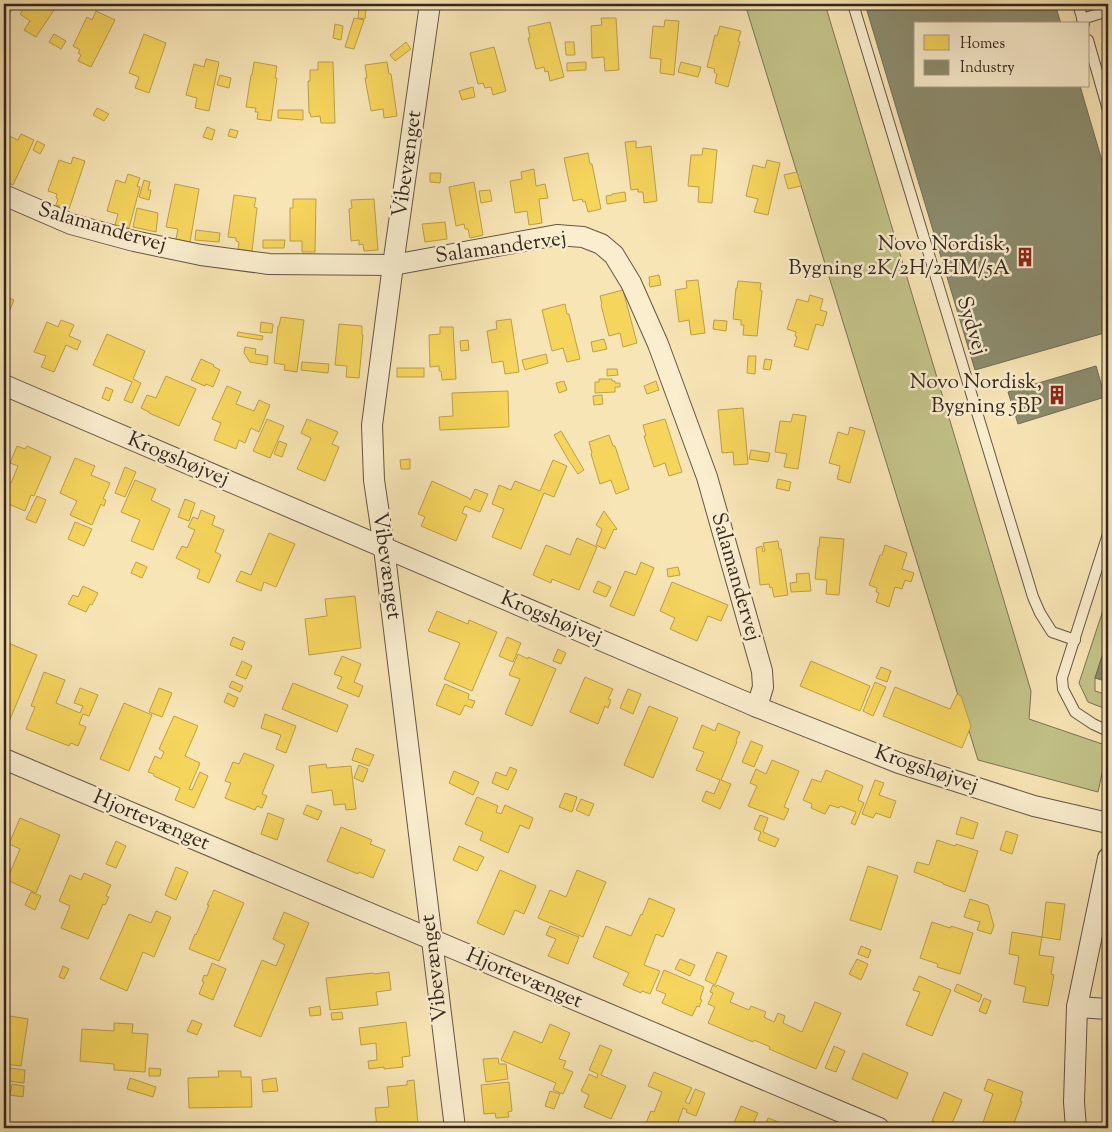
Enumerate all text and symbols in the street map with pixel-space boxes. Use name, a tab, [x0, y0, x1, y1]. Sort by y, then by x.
legend	[914, 22, 1090, 88]
text: Homes	[960, 34, 1005, 55]
text: Industry	[960, 58, 1015, 79]
street label: Vibevænget	[386, 109, 430, 219]
street label: Salamandervej	[34, 195, 170, 261]
street label: Salamandervej	[433, 224, 569, 272]
place label: Novo Nordisk, Bygning 2K/2H/2HM/5A	[788, 230, 1010, 284]
building icon: Novo Nordisk, Bygning 2K/2H/2HM/5A	[1014, 246, 1036, 268]
street label: Sydvej	[948, 293, 994, 359]
place label: Novo Nordisk, Bygning 5BP	[910, 368, 1042, 422]
building icon: Novo Nordisk, Bygning 5BP	[1046, 384, 1068, 406]
street label: Krogshøjvej	[123, 425, 233, 495]
street label: Salamandervej	[702, 509, 768, 645]
street label: Vibevænget	[364, 511, 408, 621]
street label: Krogshøjvej	[496, 584, 606, 654]
street label: Krogshøjvej	[870, 738, 982, 802]
street label: Hjortevænget	[88, 783, 214, 859]
street label: Vibevænget	[414, 913, 456, 1023]
street label: Hjortevænget	[461, 941, 587, 1017]

